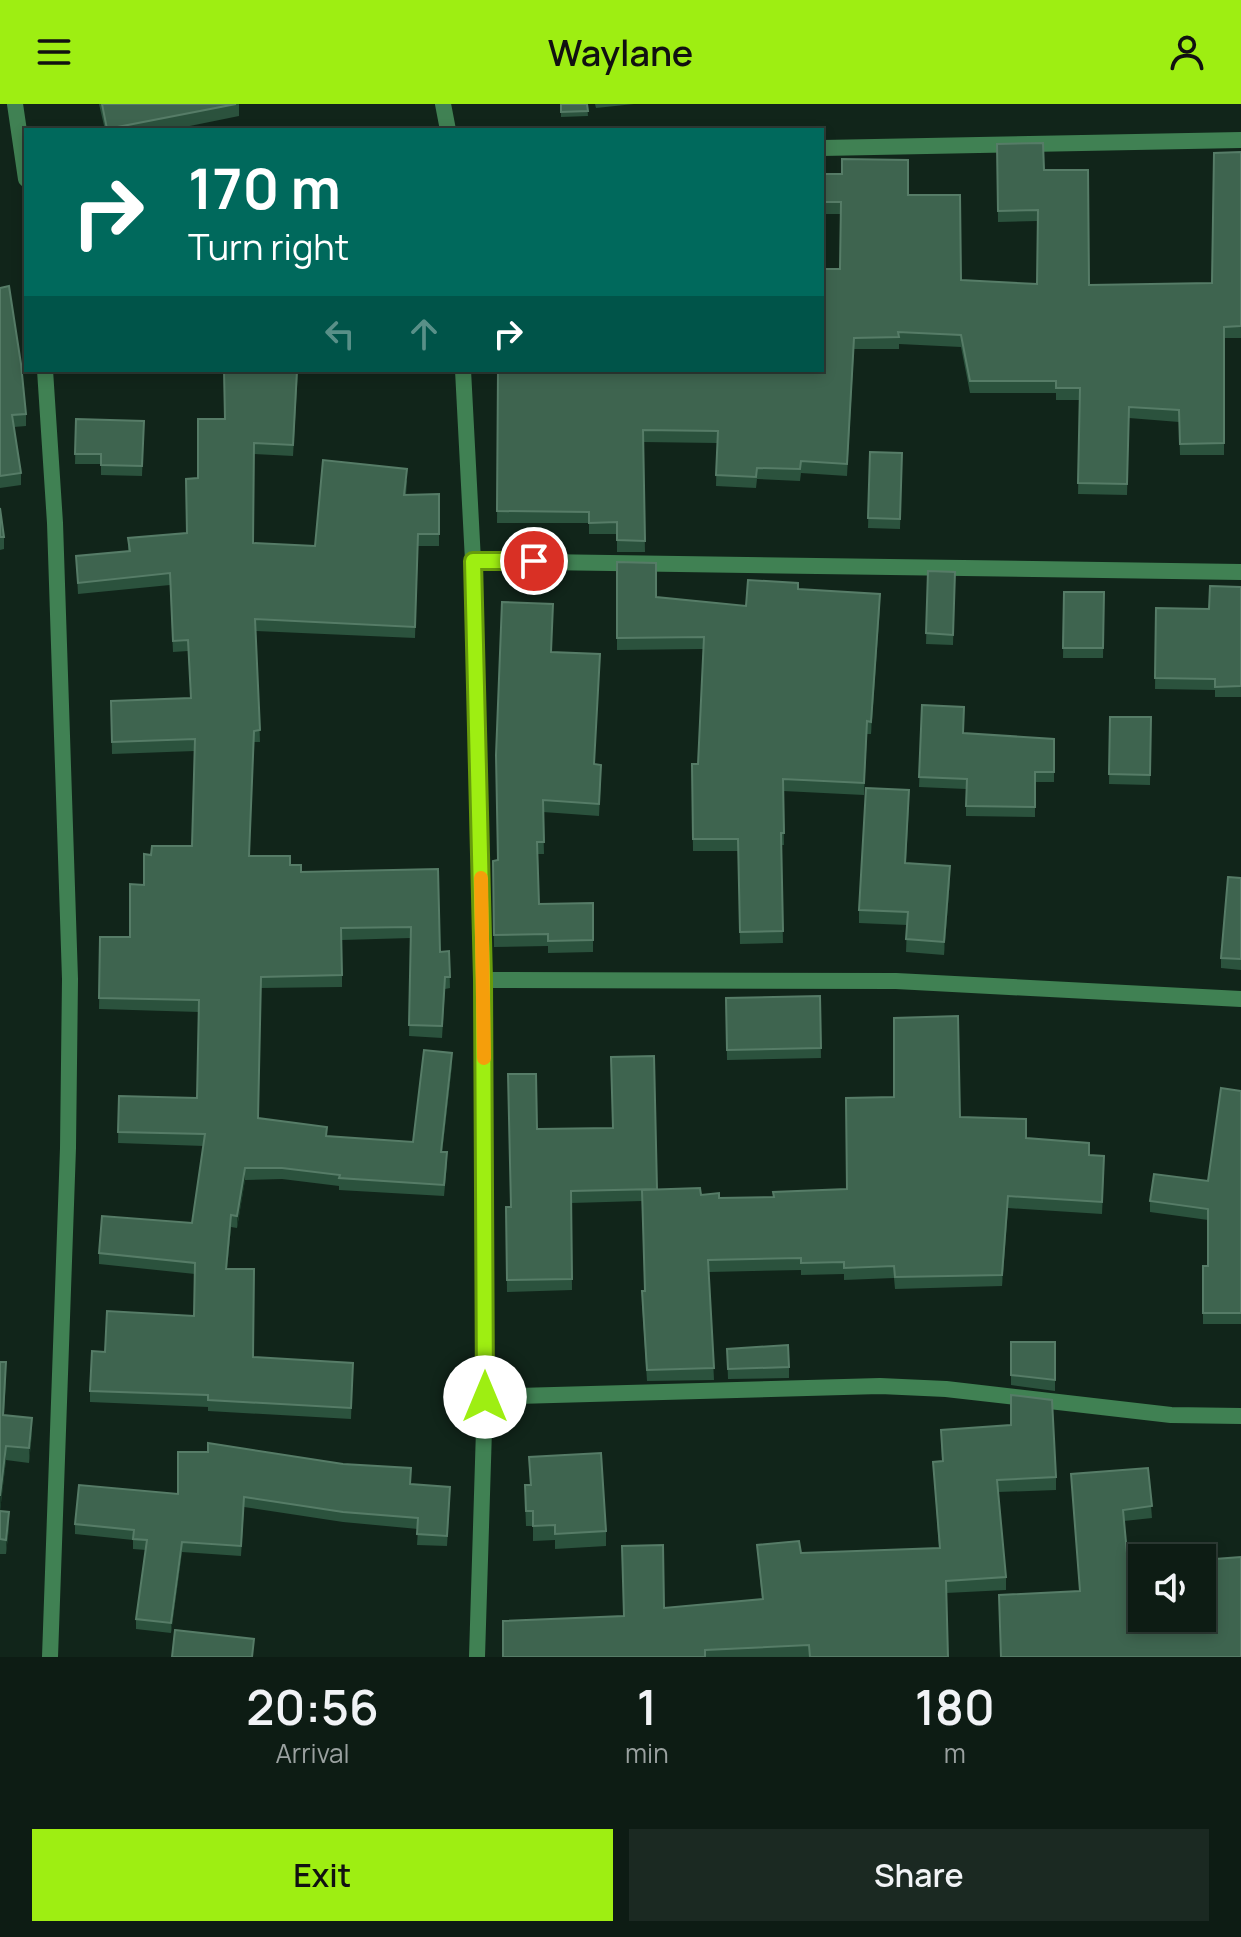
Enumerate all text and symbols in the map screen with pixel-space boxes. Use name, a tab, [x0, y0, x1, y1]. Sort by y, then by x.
text: Waylane	[548, 28, 693, 77]
icon: menu	[32, 30, 76, 74]
icon: person	[1165, 30, 1209, 74]
text: 170 m	[188, 149, 341, 226]
icon: right	[56, 160, 160, 264]
text: Turn right	[188, 222, 349, 271]
icon: left	[318, 312, 362, 356]
icon: ahead	[402, 312, 446, 356]
icon: right	[486, 312, 530, 356]
pin	[500, 527, 568, 595]
icon: arrive	[512, 539, 556, 583]
position arrow	[443, 1355, 527, 1439]
map controls	[1128, 1544, 1216, 1632]
button: sound	[1128, 1544, 1216, 1632]
text: 20:56	[246, 1674, 379, 1739]
text: 1	[637, 1674, 657, 1739]
text: 180	[915, 1674, 995, 1739]
text: Arrival	[275, 1735, 350, 1771]
text: min	[625, 1735, 669, 1771]
text: m	[944, 1735, 966, 1771]
button: Exit	[32, 1829, 613, 1921]
button: Share	[629, 1829, 1209, 1921]

